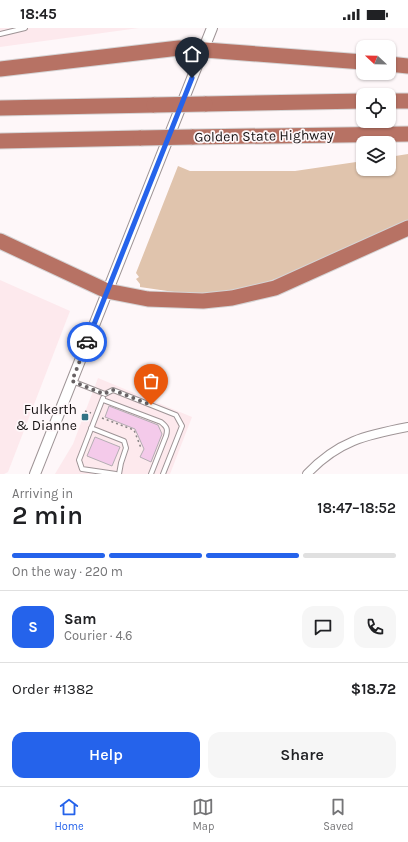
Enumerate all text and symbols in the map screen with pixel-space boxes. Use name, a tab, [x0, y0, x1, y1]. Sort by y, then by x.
text: 18:45	[20, 5, 57, 23]
pin	[175, 37, 209, 78]
north arrow	[356, 40, 396, 80]
map controls	[356, 40, 396, 176]
icon: home	[181, 43, 203, 65]
button: locate	[356, 88, 396, 128]
street label: Golden State Highway	[194, 126, 334, 146]
button: layers	[356, 136, 396, 176]
courier	[67, 322, 107, 362]
icon: car	[76, 331, 98, 353]
pin	[134, 364, 168, 405]
icon: bag	[140, 370, 162, 392]
place label: Fulkerth & Dianne	[16, 401, 77, 434]
marker: Fulkerth & Dianne	[80, 412, 90, 422]
text: Arriving in	[12, 486, 73, 501]
text: 18:47–18:52	[317, 499, 396, 517]
text: 2 min	[12, 500, 83, 531]
text: On the way · 220 m	[12, 564, 123, 579]
button: chat	[302, 606, 344, 648]
button: phone	[354, 606, 396, 648]
text: Sam	[64, 610, 97, 628]
text: S	[28, 618, 38, 636]
text: Courier · 4.6	[64, 628, 132, 643]
text: Order #1382	[12, 680, 94, 698]
text: $18.72	[351, 680, 396, 698]
button: Help	[12, 732, 200, 778]
button: Share	[208, 732, 396, 778]
tab: Home	[54, 796, 84, 833]
tab: Map	[192, 796, 214, 833]
tab: Saved	[323, 796, 354, 833]

